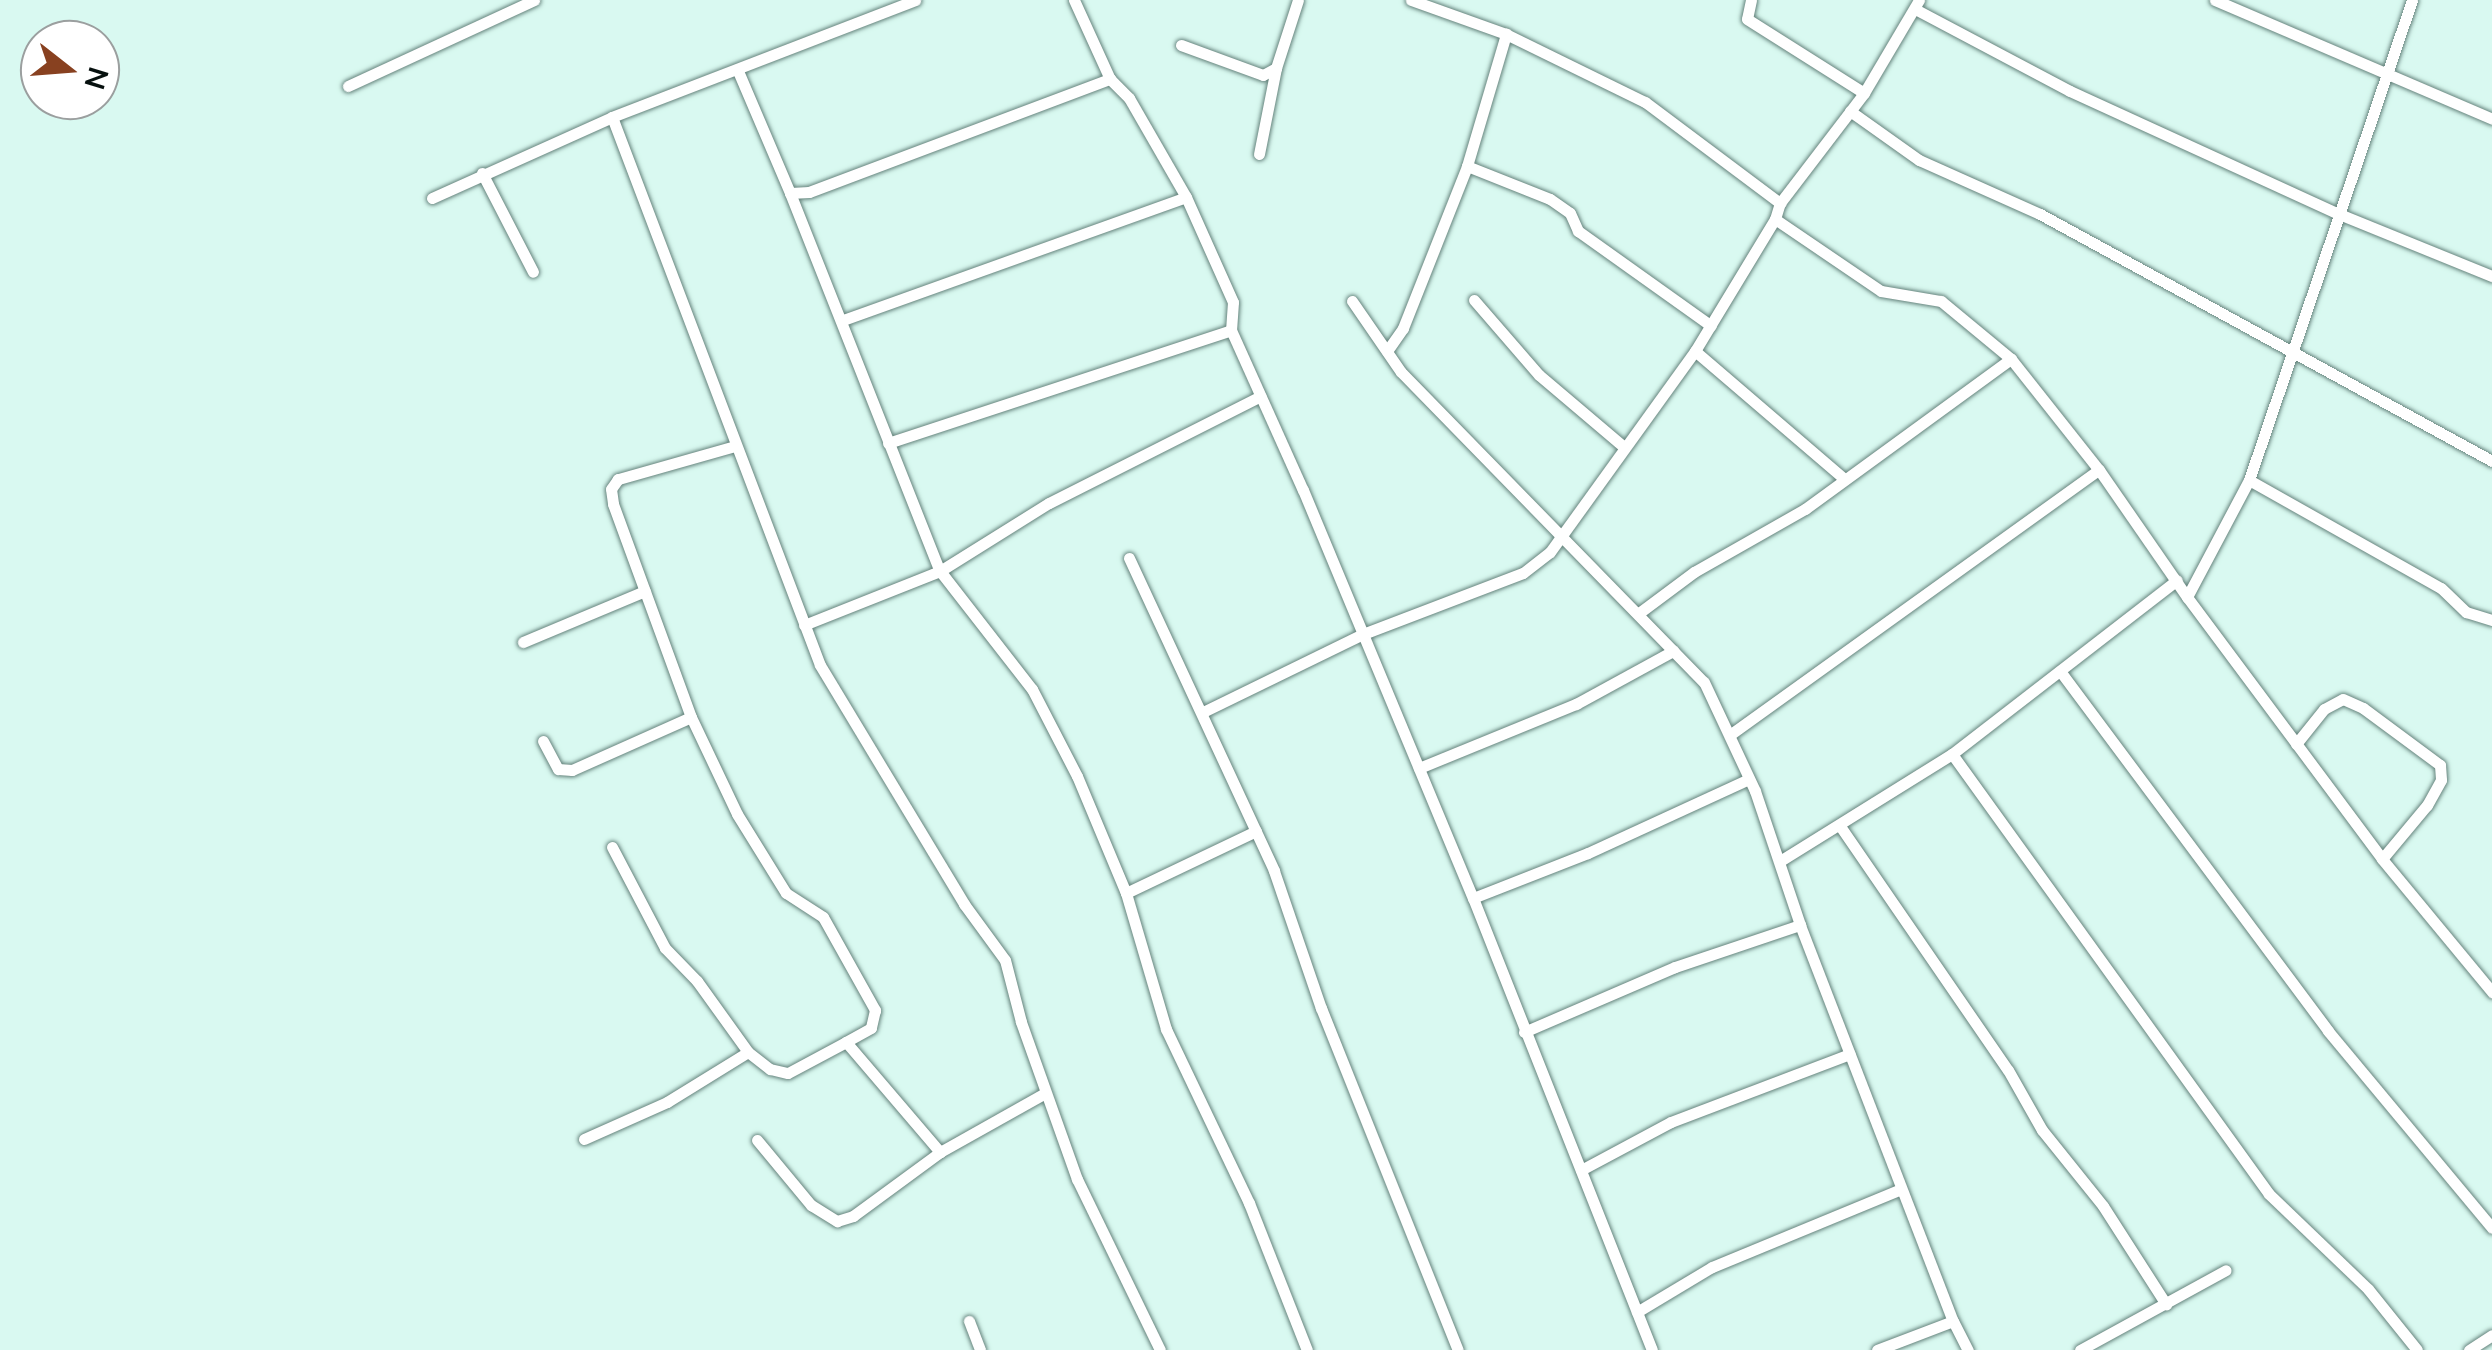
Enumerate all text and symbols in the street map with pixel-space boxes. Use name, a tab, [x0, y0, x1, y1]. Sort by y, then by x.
north arrow	[20, 20, 120, 120]
text: N	[77, 63, 117, 94]

